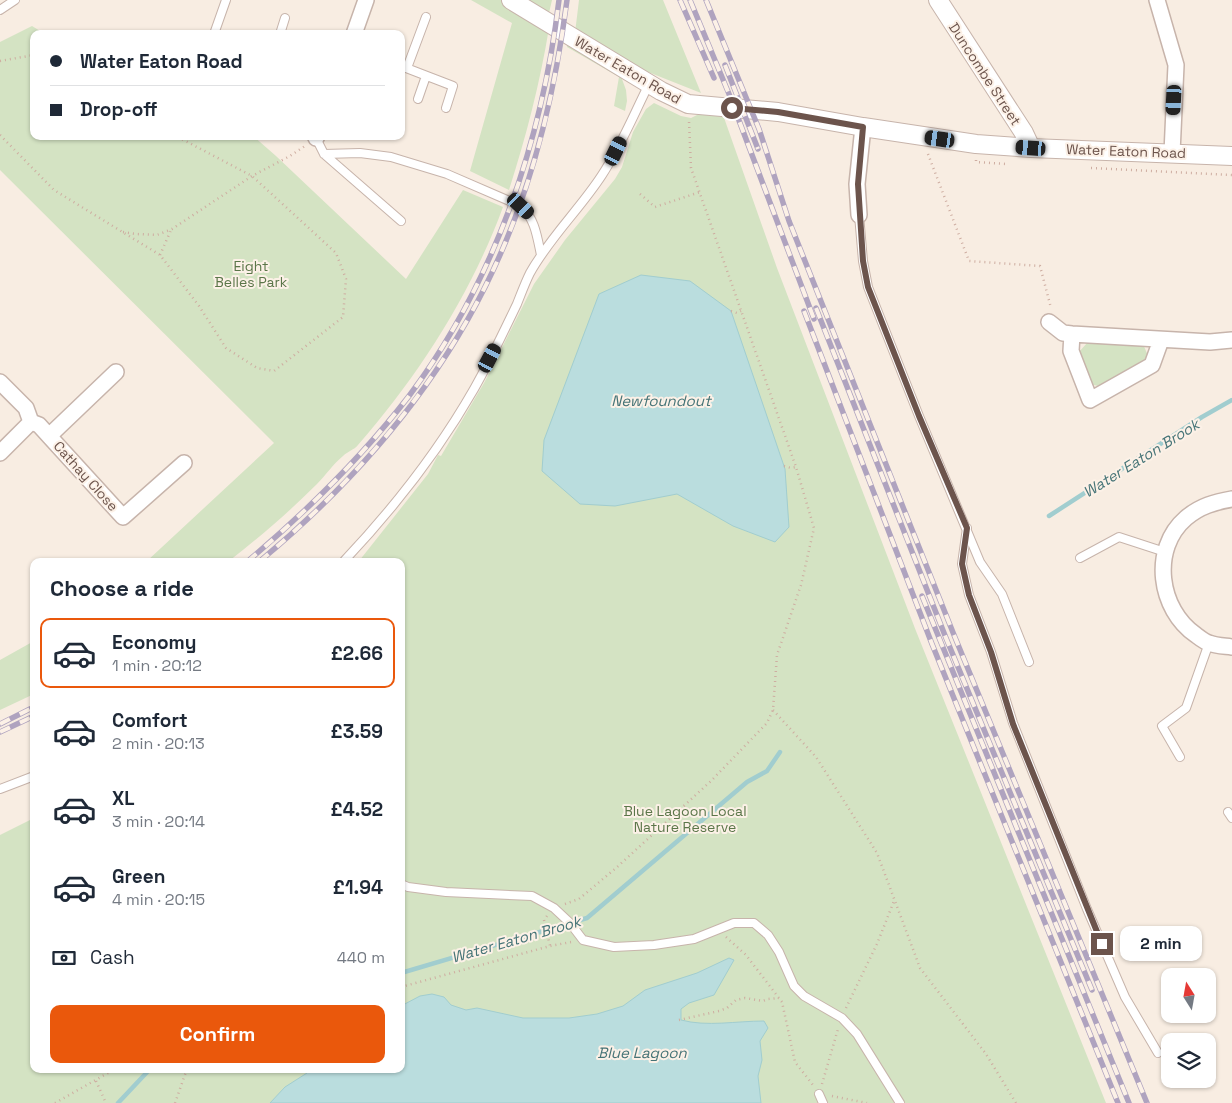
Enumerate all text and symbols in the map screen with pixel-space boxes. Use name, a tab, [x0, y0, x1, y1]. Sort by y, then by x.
street label: Duncombe Street	[945, 19, 1025, 129]
street label: Water Eaton Road	[572, 32, 684, 108]
text: Water Eaton Road	[80, 49, 243, 74]
car	[1165, 85, 1182, 115]
text: Drop-off	[80, 97, 158, 122]
route start	[721, 97, 743, 119]
car	[924, 129, 955, 149]
car	[602, 134, 629, 168]
car	[1015, 139, 1046, 157]
street label: Water Eaton Road	[1066, 140, 1186, 162]
car	[504, 190, 537, 222]
park label: Eight Belles Park	[215, 257, 288, 291]
car	[476, 341, 503, 375]
water label: Newfoundout	[611, 391, 713, 410]
water label: Water Eaton Brook	[1079, 414, 1204, 501]
street label: Cathay Close	[50, 437, 122, 515]
text: Choose a ride	[50, 574, 194, 602]
text: Economy	[112, 630, 196, 655]
icon: car	[52, 631, 97, 676]
text: £2.66	[331, 641, 383, 666]
text: 1 min · 20:12	[112, 655, 202, 676]
text: Comfort	[112, 708, 188, 733]
icon: car	[52, 709, 97, 754]
text: £3.59	[331, 719, 383, 744]
text: 2 min · 20:13	[112, 733, 205, 754]
text: XL	[112, 786, 135, 811]
icon: car	[52, 787, 97, 832]
text: £4.52	[331, 797, 383, 822]
park label: Blue Lagoon Local Nature Reserve	[623, 802, 747, 836]
text: 3 min · 20:14	[112, 811, 205, 832]
text: Green	[112, 864, 165, 889]
icon: car	[52, 865, 97, 910]
text: £1.94	[333, 875, 383, 900]
text: 4 min · 20:15	[112, 889, 205, 910]
water label: Water Eaton Brook	[449, 911, 585, 967]
callout: 2 min	[1120, 926, 1202, 962]
route end	[1091, 933, 1113, 955]
text: 2 min	[1140, 933, 1182, 954]
icon: cash	[50, 944, 78, 972]
text: Cash	[90, 945, 135, 970]
text: 440 m	[337, 947, 385, 968]
north arrow	[1161, 968, 1216, 1022]
map controls	[1161, 968, 1216, 1088]
button: Confirm	[50, 1005, 385, 1063]
button: layers	[1161, 1033, 1216, 1088]
water label: Blue Lagoon	[597, 1043, 688, 1062]

